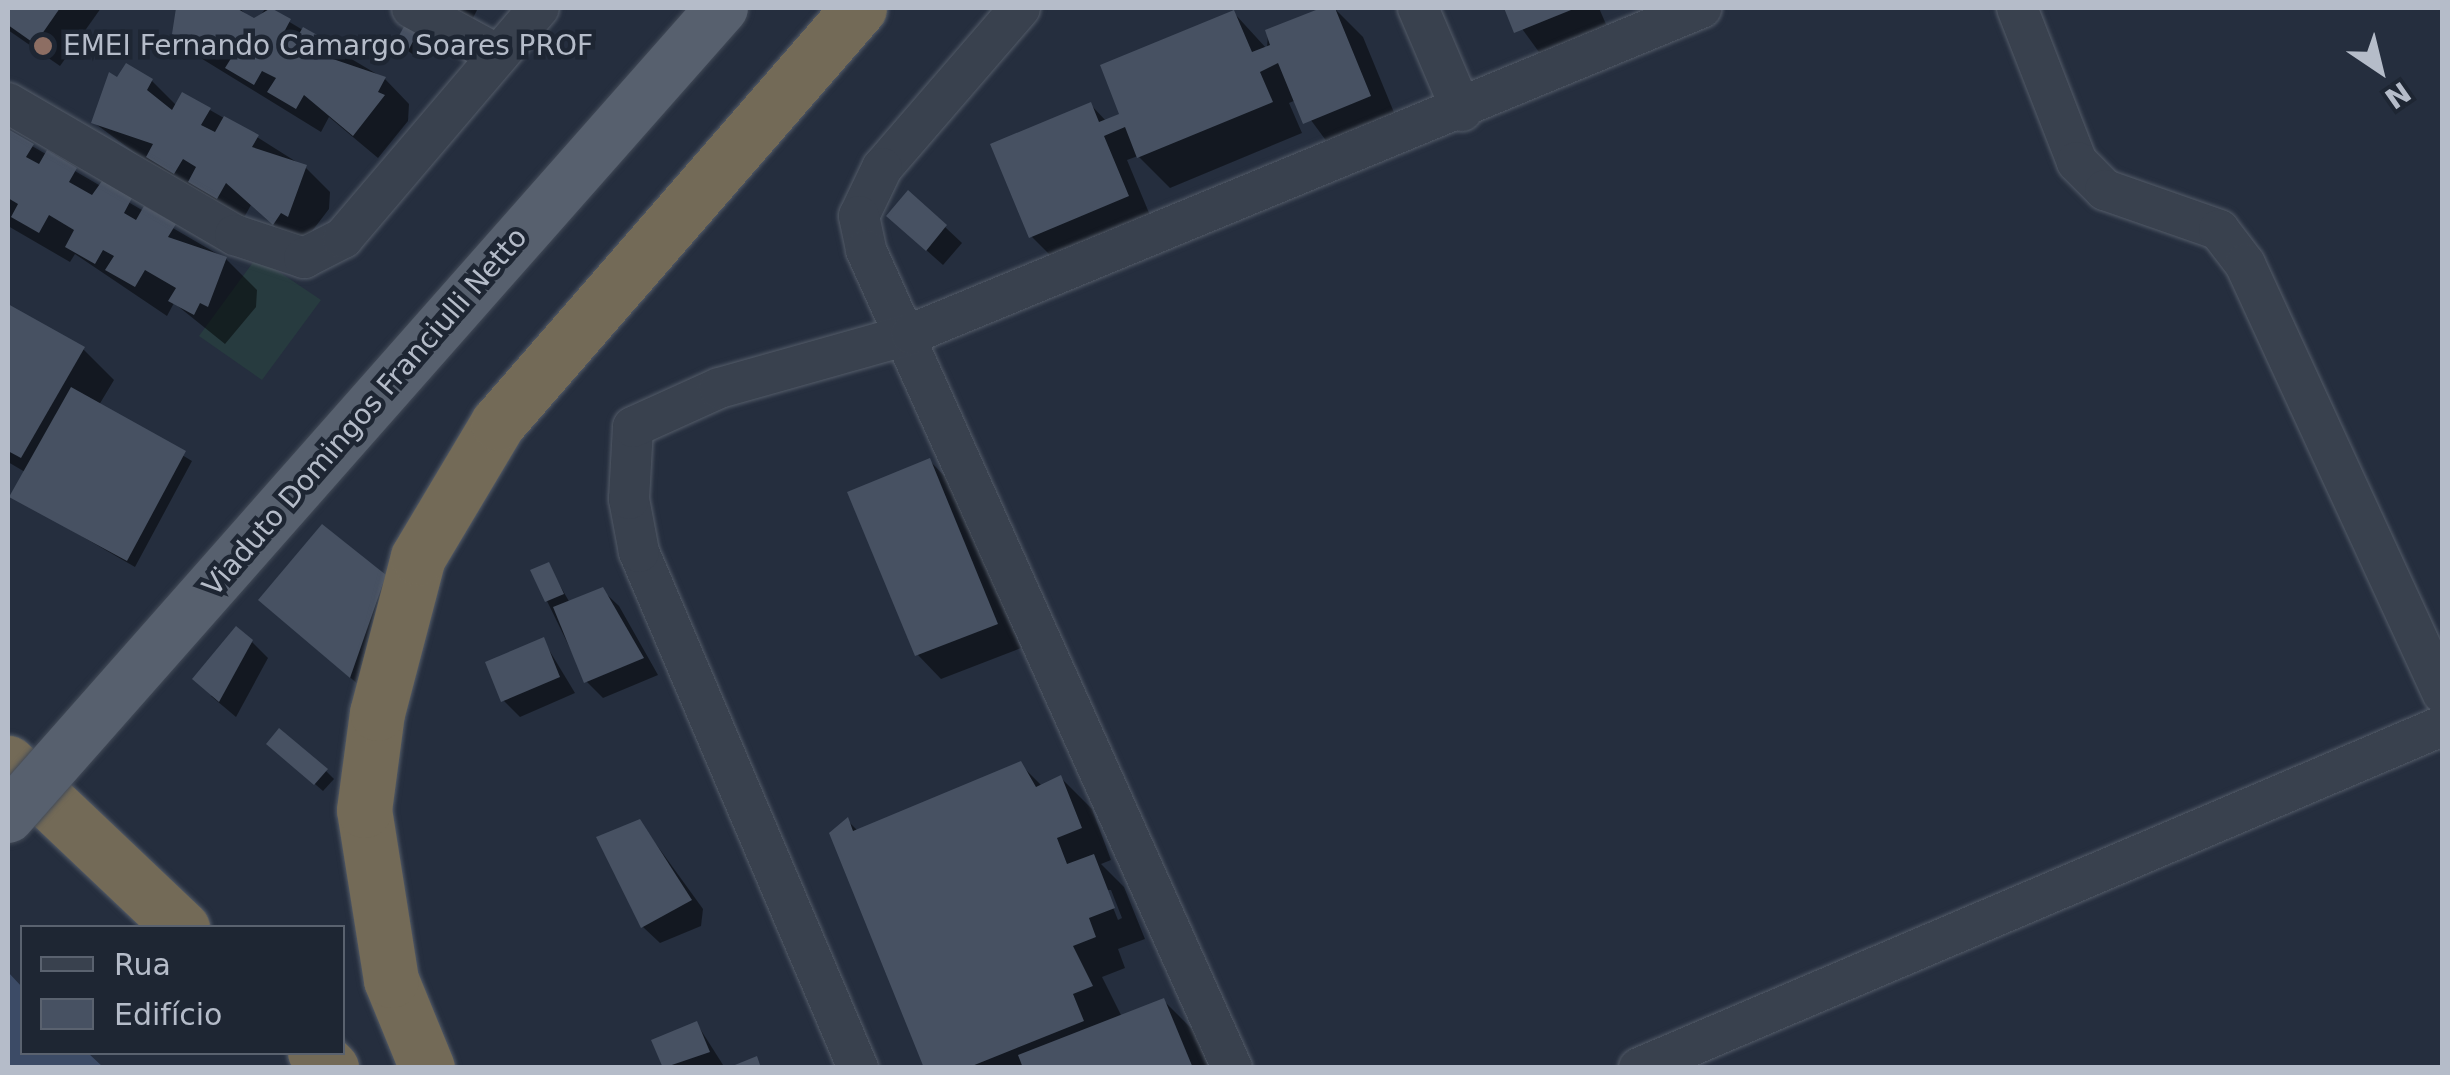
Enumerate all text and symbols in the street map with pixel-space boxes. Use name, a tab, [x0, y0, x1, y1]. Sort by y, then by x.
north arrow	[2330, 20, 2430, 120]
place label: EMEI Fernando Camargo Soares PROF	[63, 29, 593, 63]
marker: EMEI Fernando Camargo Soares PROF	[32, 35, 54, 57]
text: N	[2378, 75, 2417, 115]
street label: Viaduto Domingos Franciulli Netto	[196, 221, 534, 603]
legend	[20, 925, 345, 1055]
text: Rua	[114, 947, 171, 982]
text: Edifício	[114, 997, 222, 1032]

